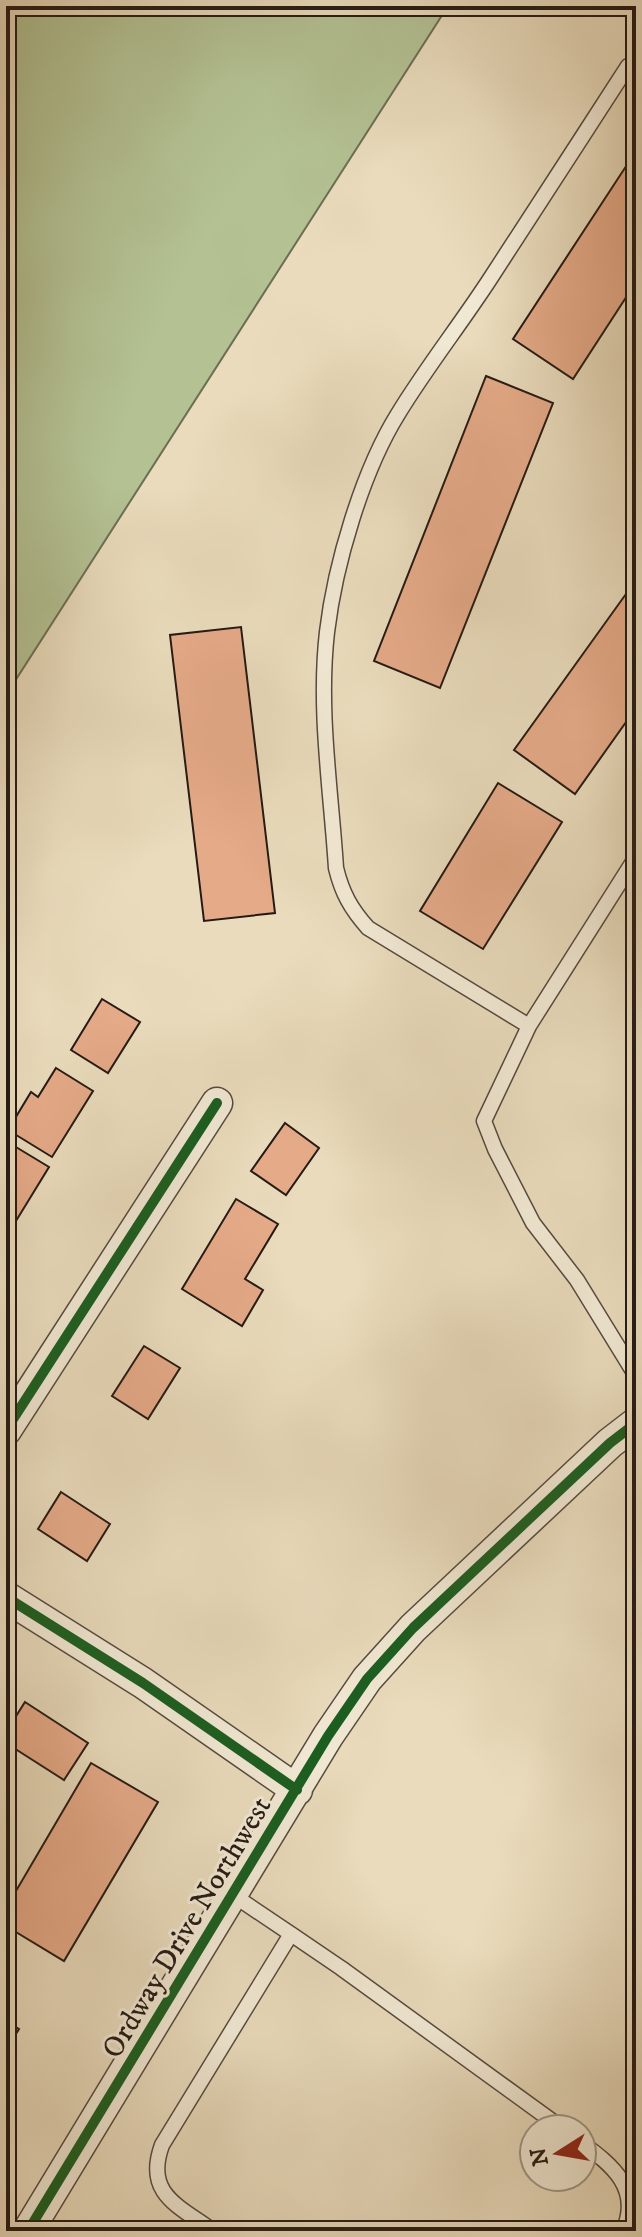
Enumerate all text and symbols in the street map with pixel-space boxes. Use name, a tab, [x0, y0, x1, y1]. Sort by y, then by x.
street label: Ordway Drive Northwest	[94, 1790, 280, 2065]
north arrow	[518, 2113, 598, 2193]
text: N	[525, 2145, 555, 2168]

